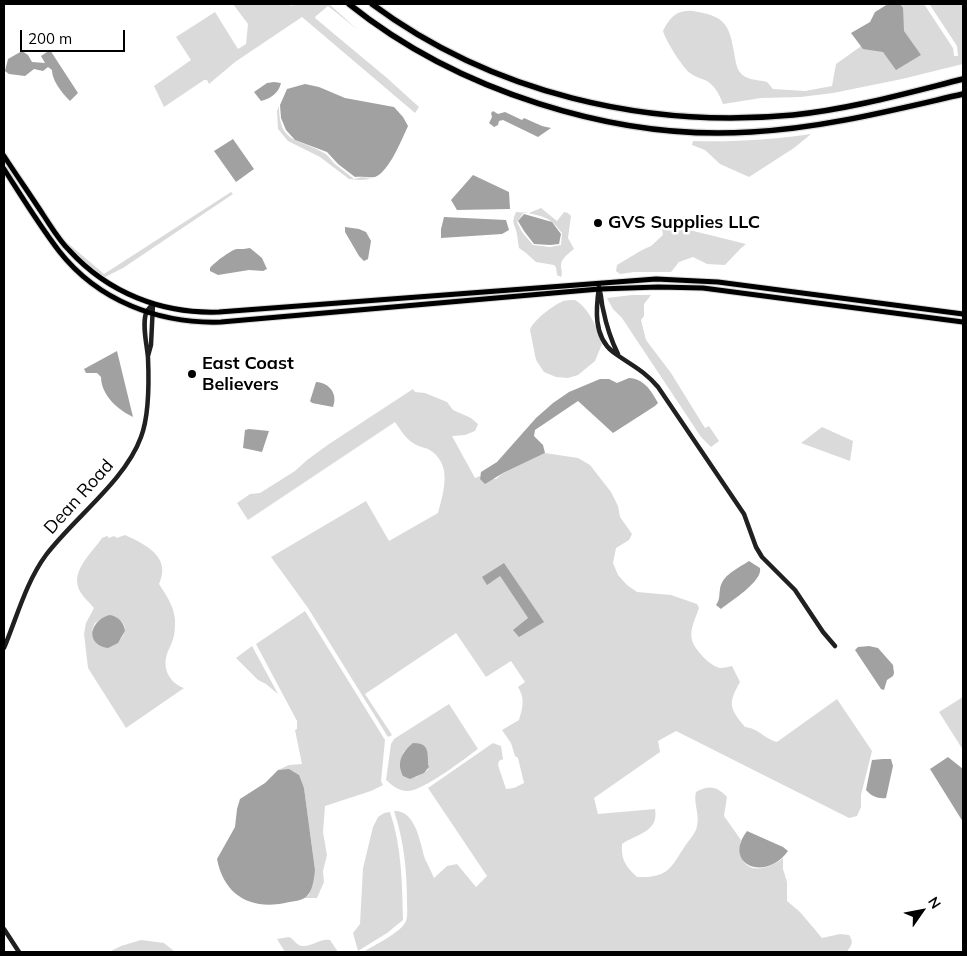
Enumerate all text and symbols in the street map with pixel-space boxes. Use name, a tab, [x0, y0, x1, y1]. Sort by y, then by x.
scale bar	[22, 20, 128, 52]
text: 200 m	[28, 29, 72, 48]
place label: GVS Supplies LLC	[608, 212, 760, 234]
marker: GVS Supplies LLC	[592, 217, 604, 229]
place label: East Coast Believers	[202, 353, 294, 396]
marker: East Coast Believers	[186, 368, 198, 380]
street label: Dean Road	[40, 455, 118, 539]
north arrow	[897, 886, 947, 936]
text: N	[924, 893, 945, 912]

